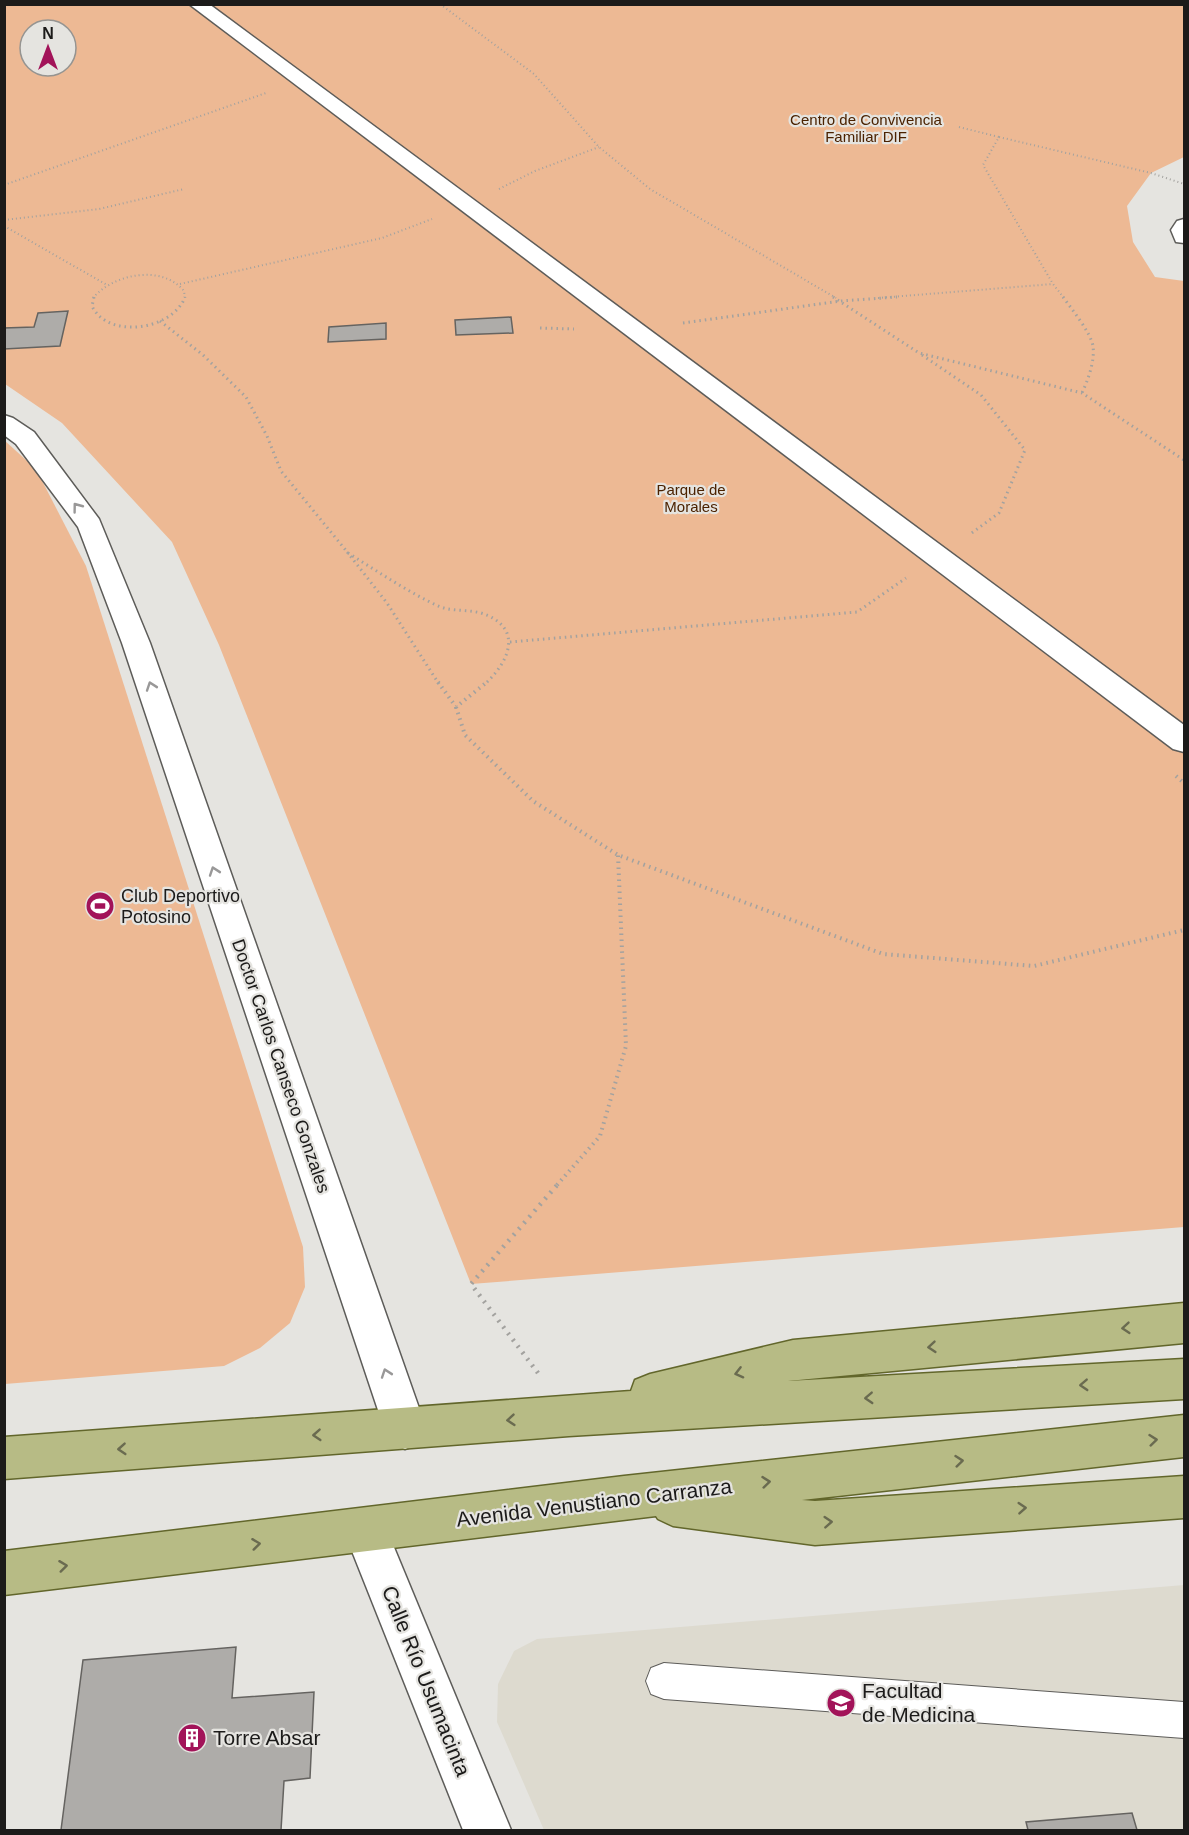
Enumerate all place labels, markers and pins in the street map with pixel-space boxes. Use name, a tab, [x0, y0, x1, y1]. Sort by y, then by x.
place label: Club Deportivo Potosino	[121, 886, 240, 927]
sports icon: Club Deportivo Potosino	[84, 890, 116, 922]
place label: Facultad de Medicina	[862, 1679, 976, 1726]
school or university icon: Facultad de Medicina	[825, 1687, 857, 1719]
building icon: Torre Absar	[176, 1722, 208, 1754]
place label: Torre Absar	[213, 1726, 320, 1749]

